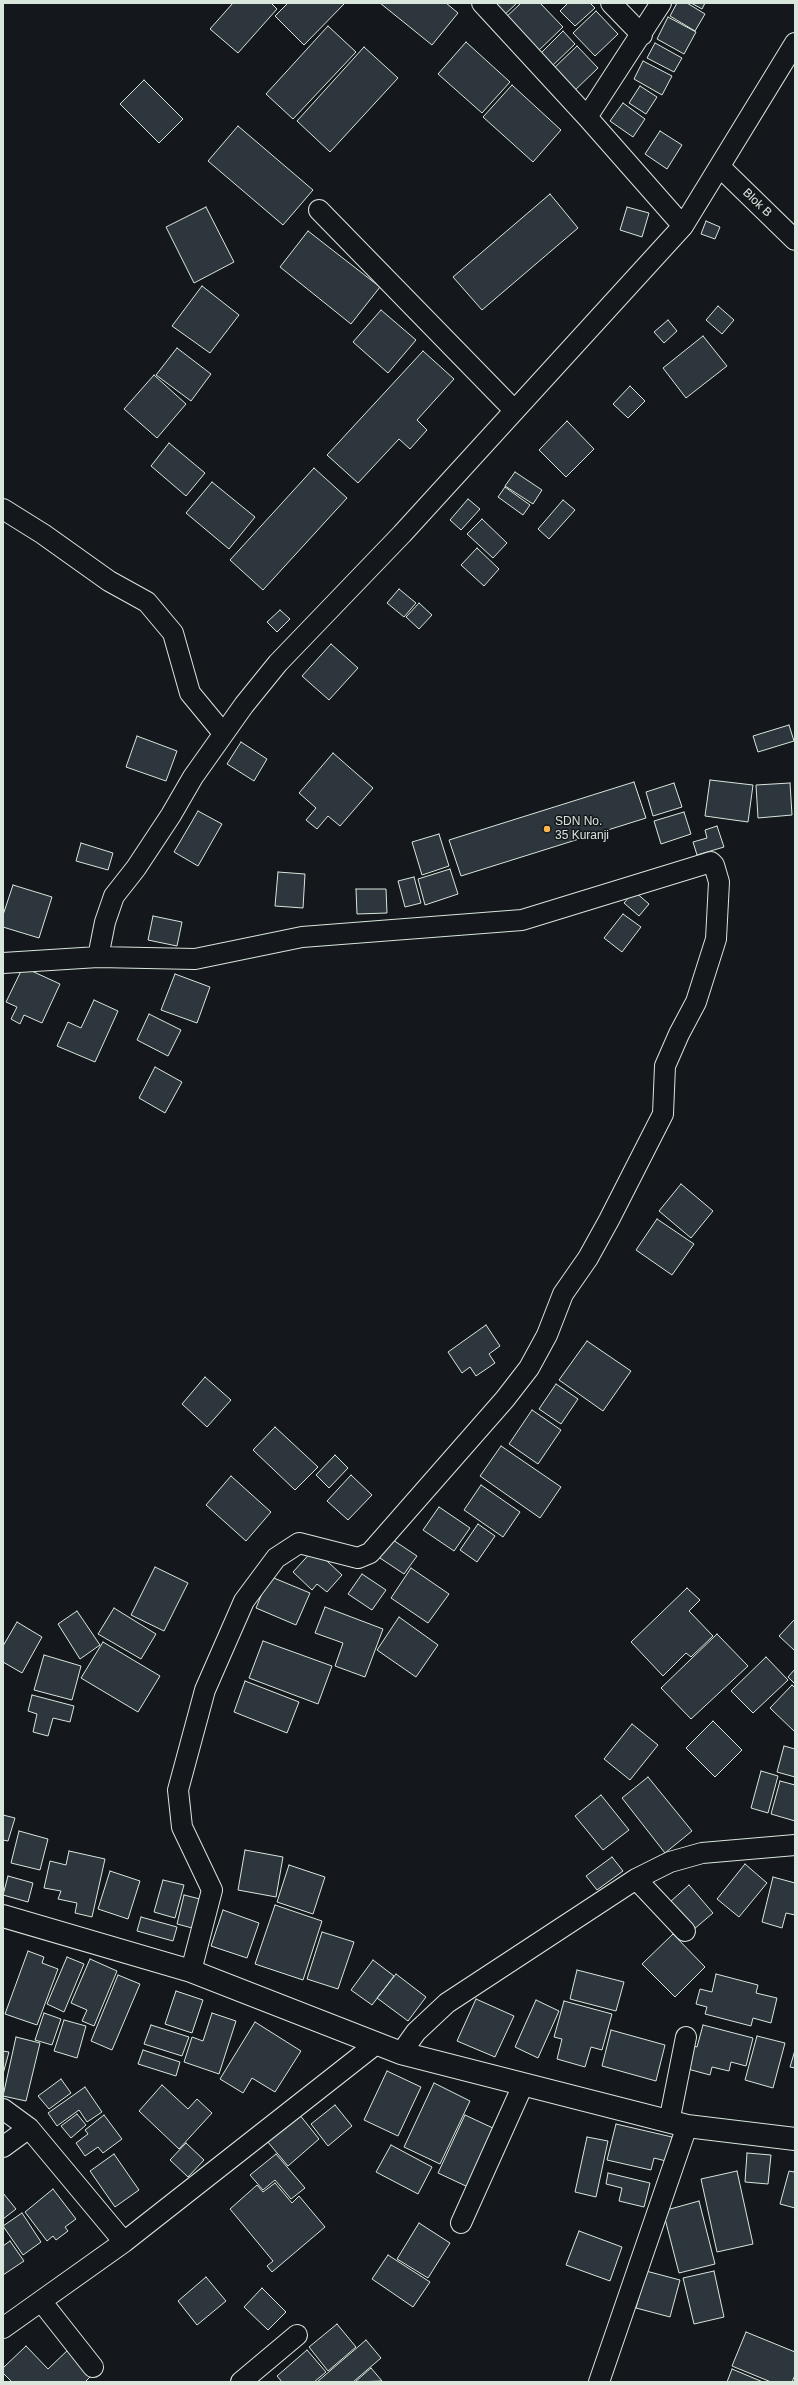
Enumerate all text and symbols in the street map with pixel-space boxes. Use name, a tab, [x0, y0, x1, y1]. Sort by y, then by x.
street label: Blok B	[740, 186, 774, 220]
place label: SDN No. 35 Kuranji	[555, 815, 609, 843]
marker: SDN No. 35 Kuranji	[542, 824, 552, 834]

